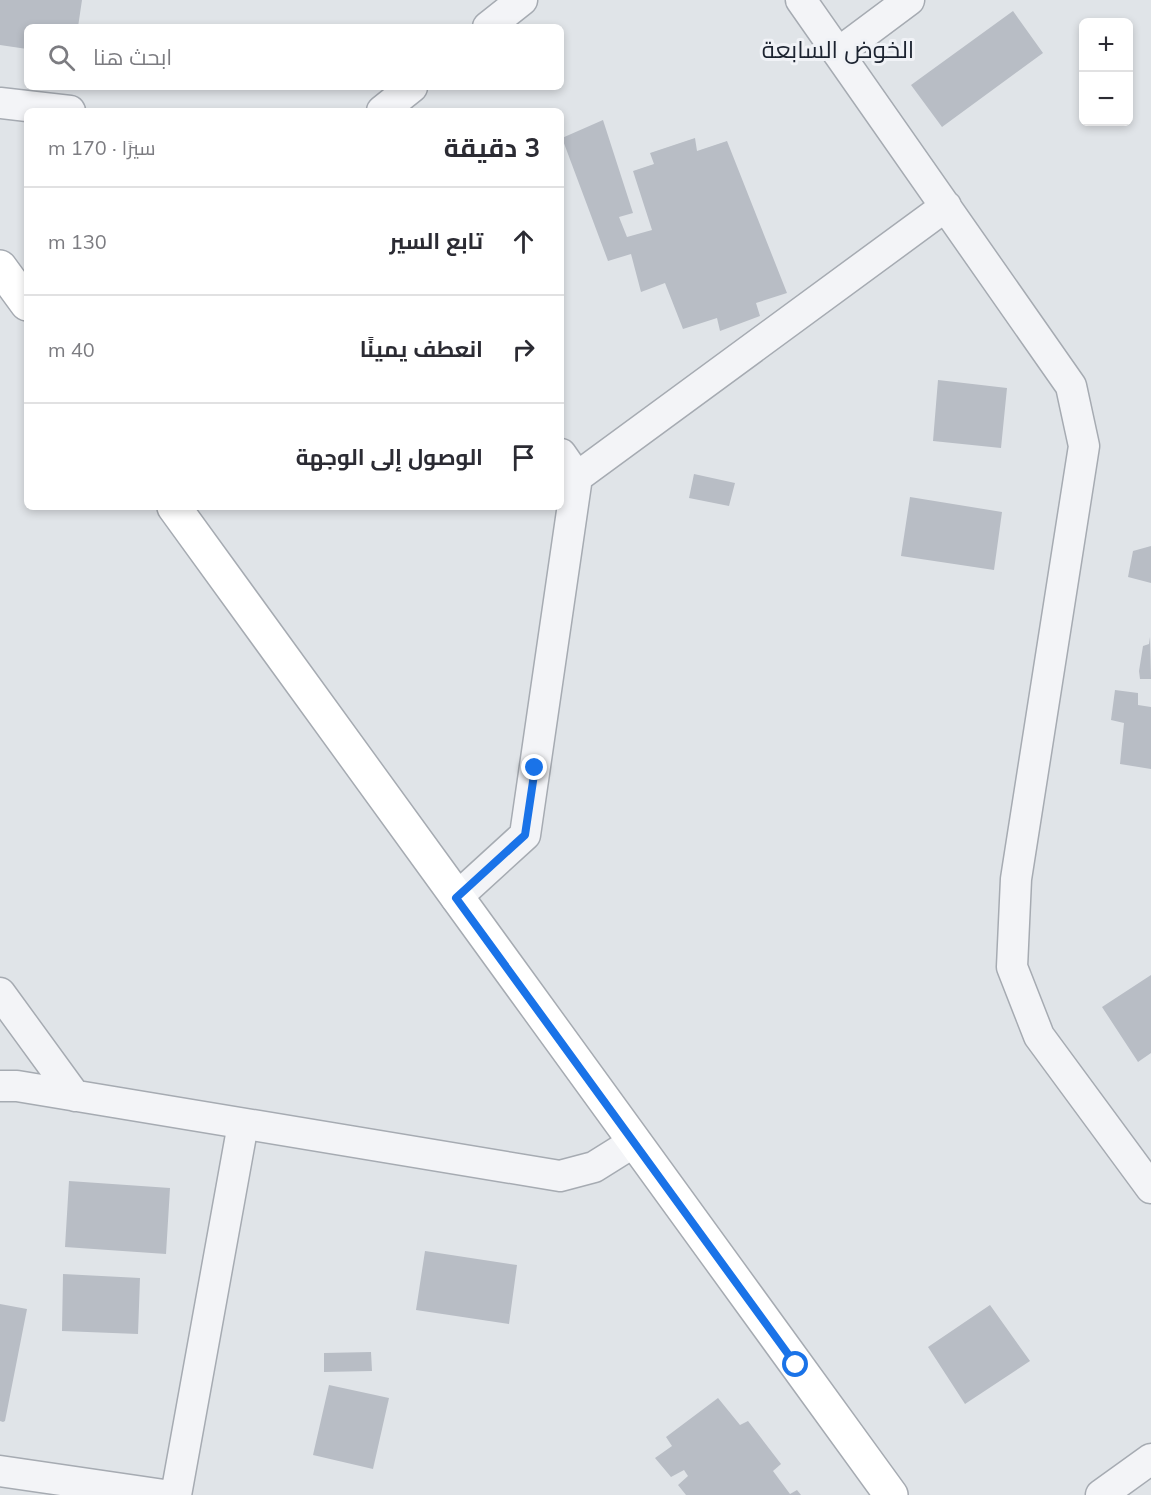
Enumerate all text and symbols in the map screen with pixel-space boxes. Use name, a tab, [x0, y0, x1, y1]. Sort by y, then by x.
map controls	[1079, 18, 1133, 126]
button: +	[1079, 18, 1133, 72]
search box	[24, 24, 564, 90]
district label: الخوض السابعة	[762, 34, 914, 64]
icon: search	[45, 41, 78, 74]
text: ابحث هنا	[93, 43, 172, 71]
button: −	[1079, 72, 1133, 126]
text: 3 دقيقة	[444, 131, 540, 164]
text: سيرًا · 170 m	[48, 135, 156, 160]
icon: ahead	[507, 225, 540, 258]
text: تابع السير	[389, 227, 483, 255]
text: 130 m	[48, 229, 107, 254]
icon: right	[507, 333, 540, 366]
text: انعطف يمينًا	[360, 335, 483, 363]
text: 40 m	[48, 337, 95, 362]
icon: arrive	[507, 441, 540, 474]
text: الوصول إلى الوجهة	[296, 443, 483, 471]
route end	[521, 754, 547, 780]
route start	[782, 1351, 808, 1377]

